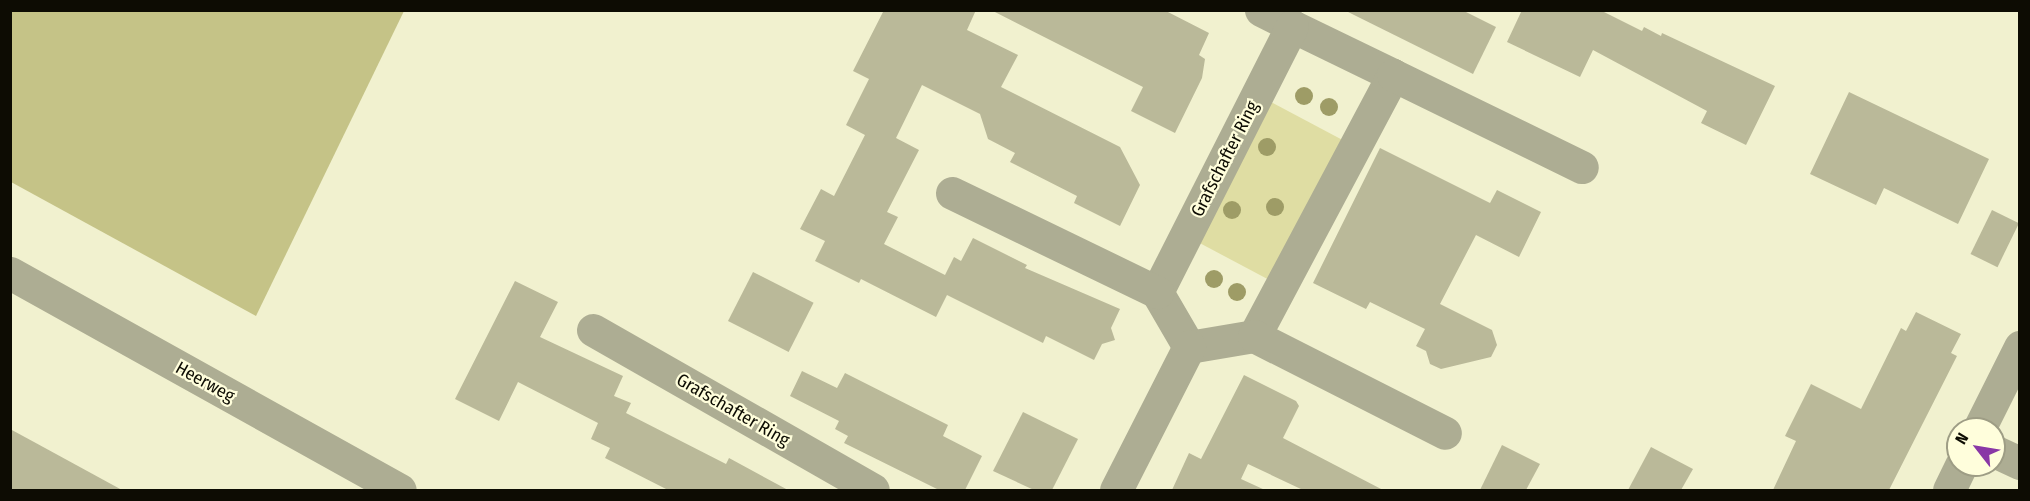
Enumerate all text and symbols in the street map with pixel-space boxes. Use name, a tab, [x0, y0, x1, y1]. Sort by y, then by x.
street label: Grafschafter Ring	[1187, 98, 1263, 220]
street label: Heerweg	[172, 357, 238, 407]
street label: Grafschafter Ring	[673, 369, 793, 451]
north arrow	[1946, 417, 2006, 477]
text: N	[1951, 429, 1972, 448]

